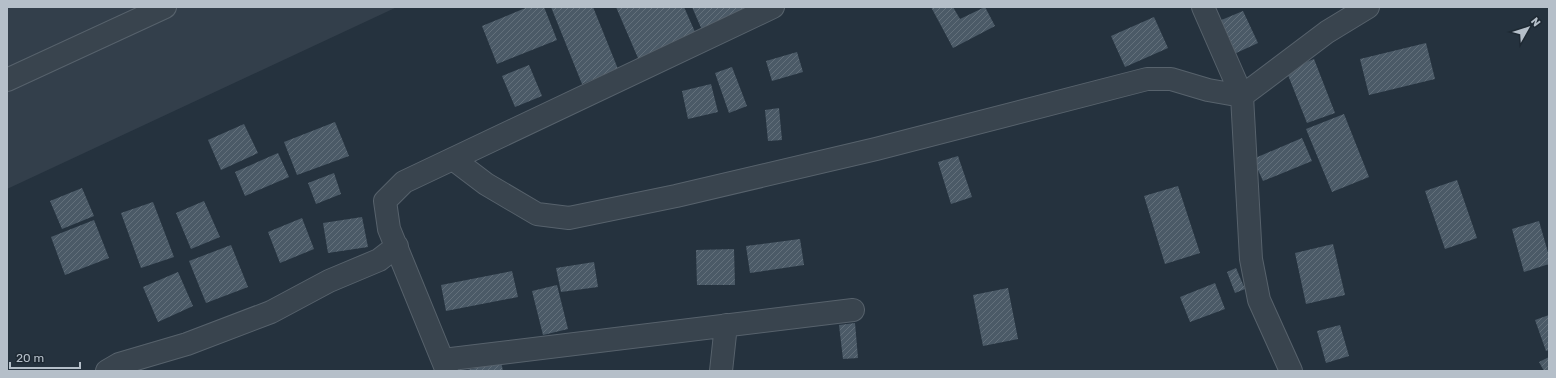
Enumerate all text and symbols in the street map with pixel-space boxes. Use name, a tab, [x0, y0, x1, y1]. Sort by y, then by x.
north arrow	[1508, 8, 1548, 48]
text: N	[1528, 15, 1543, 29]
scale bar	[10, 344, 80, 370]
text: 20 m	[16, 351, 44, 365]

